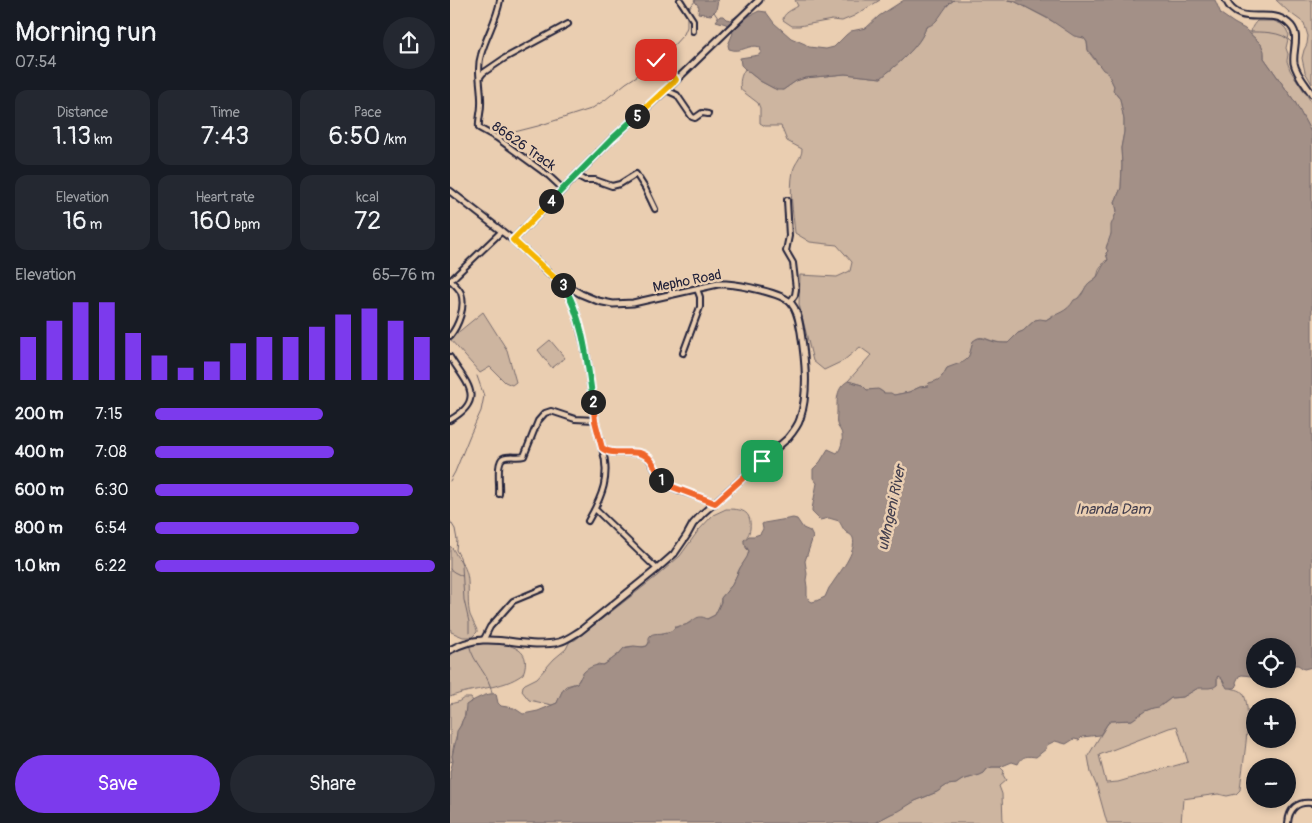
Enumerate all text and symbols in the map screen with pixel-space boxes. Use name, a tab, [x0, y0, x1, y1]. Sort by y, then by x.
text: Morning run	[15, 15, 157, 50]
button: share	[383, 17, 435, 69]
pin	[635, 39, 677, 81]
icon: check	[642, 46, 670, 74]
text: 07:54	[15, 52, 57, 72]
text: Distance	[57, 104, 108, 121]
text: Time	[210, 104, 240, 121]
text: Pace	[354, 104, 382, 121]
pin: 5	[624, 104, 650, 128]
text: 5	[634, 108, 641, 125]
street label: 86626 Track	[489, 118, 559, 174]
text: 1.13	[52, 121, 91, 152]
text: 7:43	[201, 121, 249, 152]
text: 6:50	[329, 121, 380, 152]
text: km	[91, 131, 112, 148]
text: /km	[380, 131, 407, 148]
pin: 4	[538, 188, 564, 214]
text: Elevation	[56, 189, 109, 206]
text: Heart rate	[195, 189, 255, 206]
text: kcal	[356, 189, 379, 206]
text: 4	[547, 193, 556, 210]
text: 16	[62, 206, 87, 237]
text: 160	[190, 206, 231, 237]
text: 72	[354, 206, 381, 237]
text: m	[87, 216, 102, 233]
text: bpm	[231, 216, 260, 233]
text: Elevation	[15, 265, 76, 285]
text: 65–76 m	[372, 265, 435, 285]
street label: Mepho Road	[651, 266, 723, 296]
pin: 3	[550, 272, 576, 298]
text: 3	[560, 277, 567, 294]
pin: 2	[580, 390, 606, 414]
text: 2	[590, 394, 597, 411]
text: 200 m	[15, 404, 63, 424]
text: 7:15	[95, 404, 123, 424]
pin	[741, 440, 783, 482]
text: 400 m	[15, 442, 64, 462]
text: 7:08	[95, 442, 127, 462]
icon: arrive	[748, 447, 776, 475]
water label: uMngeni River	[874, 462, 911, 553]
pin: 1	[648, 468, 674, 492]
text: 1	[659, 472, 664, 489]
text: 600 m	[15, 480, 64, 500]
text: 6:30	[95, 480, 128, 500]
water label: Inanda Dam	[1075, 500, 1152, 519]
text: 800 m	[15, 518, 63, 538]
text: 6:54	[95, 518, 127, 538]
text: 1.0 km	[15, 556, 60, 576]
text: 6:22	[95, 556, 126, 576]
map controls	[1246, 638, 1296, 808]
button: locate	[1246, 638, 1296, 688]
button: +	[1246, 698, 1296, 748]
button: Save	[15, 755, 220, 813]
button: Share	[230, 755, 435, 813]
button: −	[1246, 758, 1296, 808]

